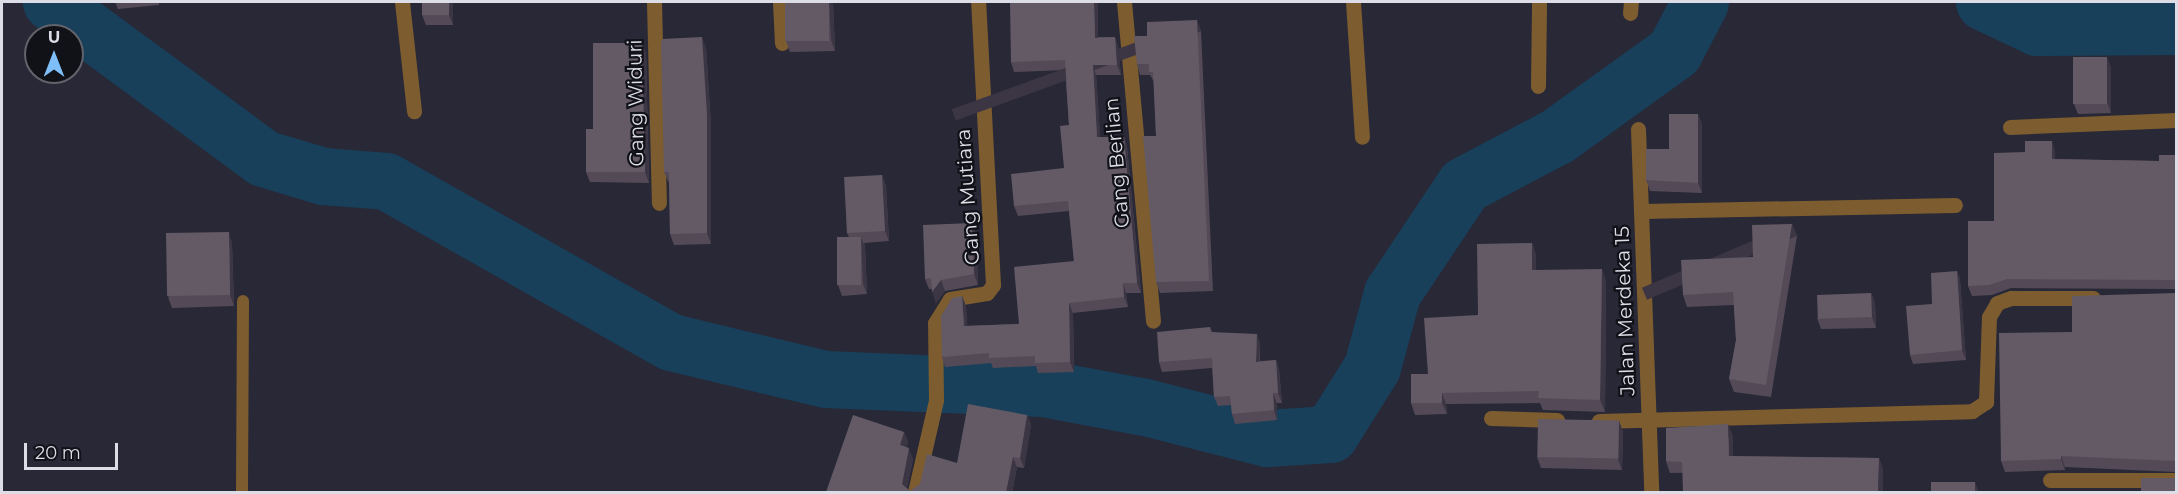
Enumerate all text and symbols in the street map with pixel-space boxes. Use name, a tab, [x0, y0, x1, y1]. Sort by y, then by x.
north arrow	[24, 24, 84, 84]
text: U	[48, 28, 60, 47]
street label: Gang Widuri	[623, 39, 649, 167]
street label: Gang Berlian	[1099, 97, 1135, 229]
street label: Gang Mutiara	[951, 128, 985, 266]
street label: Jalan Merdeka 15	[1610, 226, 1640, 396]
scale bar	[27, 431, 122, 469]
text: 20 m	[35, 442, 81, 464]

